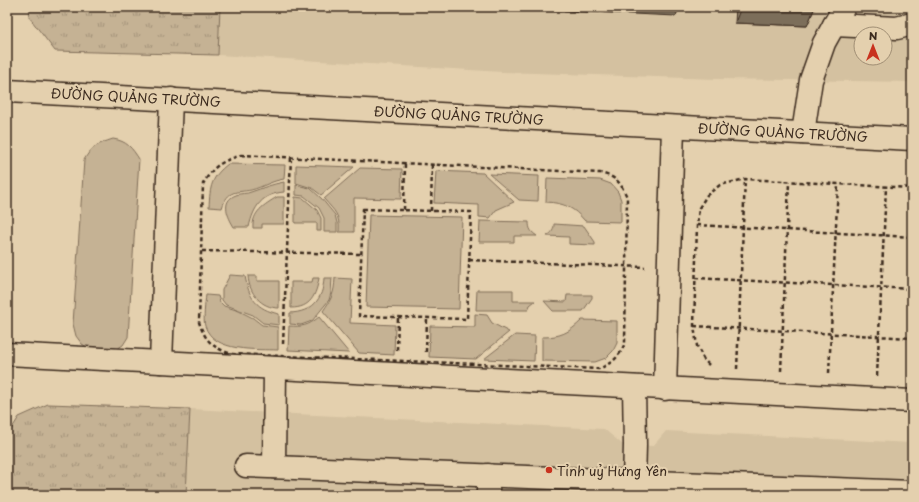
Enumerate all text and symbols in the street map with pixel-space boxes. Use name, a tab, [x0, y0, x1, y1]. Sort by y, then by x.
north arrow	[853, 26, 893, 66]
text: N	[869, 27, 878, 44]
street label: ĐƯỜNG QUẢNG TRƯỜNG	[50, 83, 222, 111]
street label: ĐƯỜNG QUẢNG TRƯỜNG	[373, 101, 545, 129]
street label: ĐƯỜNG QUẢNG TRƯỜNG	[697, 118, 869, 146]
place label: Tỉnh uỷ Hưng Yên	[557, 461, 667, 480]
marker: Tỉnh uỷ Hưng Yên	[544, 465, 554, 475]

